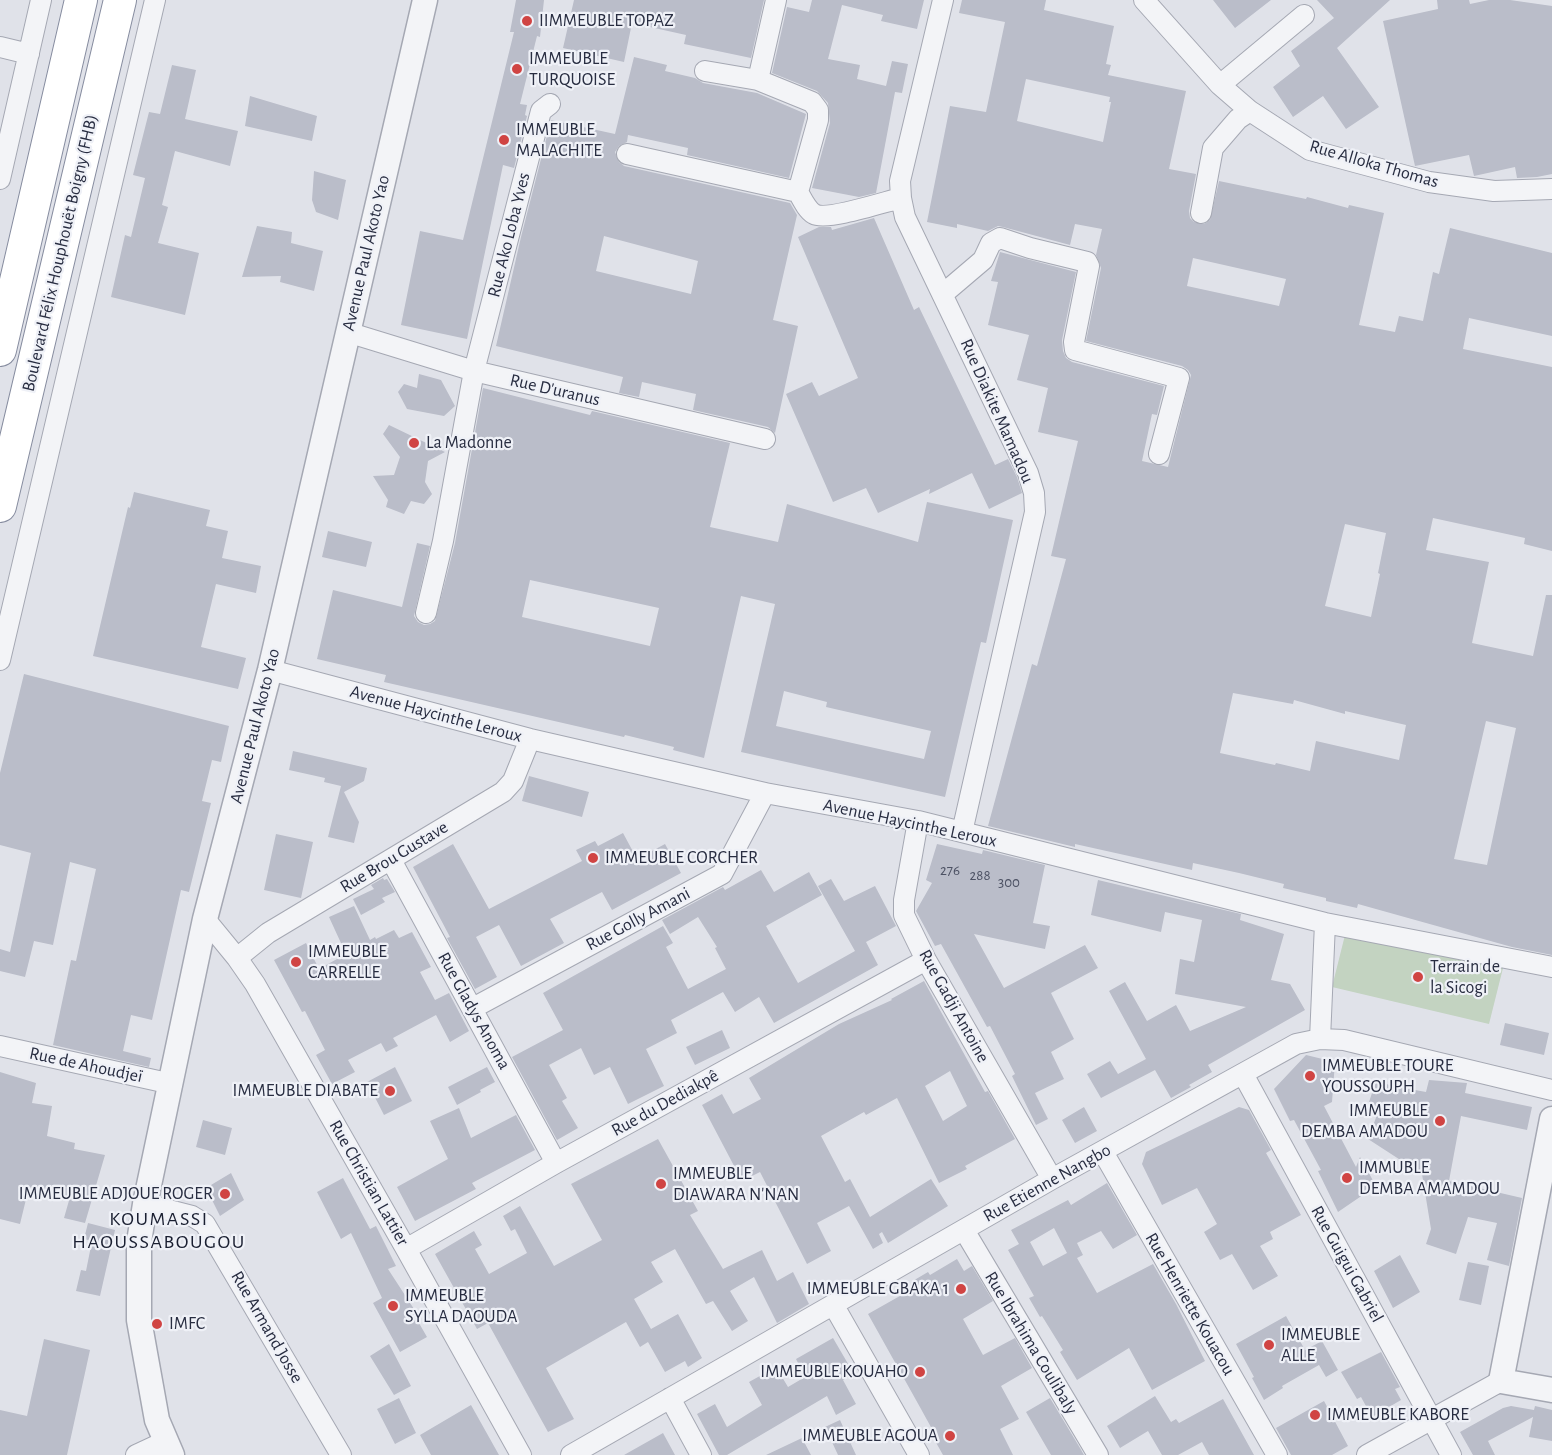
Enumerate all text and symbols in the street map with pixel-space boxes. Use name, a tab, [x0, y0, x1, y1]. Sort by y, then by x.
place label: IIMMEUBLE TOPAZ	[539, 10, 674, 32]
marker: IIMMEUBLE TOPAZ	[520, 14, 534, 28]
place label: IMMEUBLE TURQUOISE	[529, 48, 615, 90]
marker: IMMEUBLE TURQUOISE	[510, 62, 524, 76]
street label: Boulevard Félix Houphouët Boigny (FHB)	[18, 112, 102, 394]
place label: IMMEUBLE MALACHITE	[516, 119, 602, 162]
marker: IMMEUBLE MALACHITE	[497, 133, 511, 147]
street label: Rue Alloka Thomas	[1307, 135, 1441, 193]
street label: Rue Ako Loba Yves	[483, 170, 535, 300]
street label: Avenue Paul Akoto Yao	[338, 173, 394, 333]
street label: Rue Diakite Mamadou	[955, 335, 1039, 487]
street label: Rue D'uranus	[508, 369, 602, 411]
place label: La Madonne	[426, 432, 512, 454]
marker: La Madonne	[407, 436, 421, 450]
street label: Avenue Paul Akoto Yao	[225, 646, 285, 806]
street label: Avenue Haycinthe Leroux	[348, 681, 524, 747]
street label: Avenue Haycinthe Leroux	[821, 794, 999, 852]
street label: Rue Brou Gustave	[336, 816, 452, 898]
place label: IMMEUBLE CORCHER	[605, 847, 758, 869]
marker: IMMEUBLE CORCHER	[586, 851, 600, 865]
house number: 276	[940, 861, 960, 879]
house number: 288	[969, 866, 991, 884]
house number: 300	[998, 873, 1020, 891]
street label: Rue Golly Amani	[582, 882, 694, 956]
place label: IMMEUBLE CARRELLE	[308, 941, 387, 984]
street label: Rue Gadji Antoine	[914, 946, 994, 1066]
street label: Rue Gladys Anoma	[433, 949, 515, 1073]
marker: IMMEUBLE CARRELLE	[289, 955, 303, 969]
place label: Terrain de la Sicogi	[1430, 956, 1500, 998]
marker: Terrain de la Sicogi	[1411, 970, 1425, 984]
street label: Rue de Ahoudjeï	[27, 1042, 145, 1088]
place label: IMMEUBLE TOURE YOUSSOUPH	[1322, 1055, 1453, 1098]
street label: Rue du Dediakpê	[608, 1065, 722, 1141]
marker: IMMEUBLE TOURE YOUSSOUPH	[1303, 1069, 1317, 1083]
place label: IMMEUBLE DIABATE	[233, 1080, 378, 1102]
marker: IMMEUBLE DIABATE	[383, 1084, 397, 1098]
place label: IMMEUBLE DEMBA AMADOU	[1301, 1100, 1428, 1142]
marker: IMMEUBLE DEMBA AMADOU	[1433, 1114, 1447, 1128]
street label: Rue Christian Lattier	[324, 1116, 414, 1250]
street label: Rue Etienne Nangbo	[979, 1139, 1115, 1227]
place label: IMMUBLE DEMBA AMAMDOU	[1359, 1157, 1500, 1200]
place label: IMMEUBLE DIAWARA N'NAN	[673, 1163, 799, 1206]
marker: IMMUBLE DEMBA AMAMDOU	[1340, 1171, 1354, 1185]
marker: IMMEUBLE DIAWARA N'NAN	[654, 1177, 668, 1191]
place label: IMMEUBLE ADJOUE ROGER	[19, 1183, 213, 1205]
marker: IMMEUBLE ADJOUE ROGER	[218, 1187, 232, 1201]
street label: Rue Guigui Gabriel	[1306, 1202, 1388, 1326]
district label: KOUMASSI HAOUSSABOUGOU	[72, 1207, 246, 1254]
street label: Rue Henriette Kouacou	[1140, 1229, 1240, 1379]
street label: Rue Armand Josse	[226, 1267, 308, 1387]
street label: Rue Ibrahima Coulibaly	[980, 1268, 1082, 1418]
place label: IMMEUBLE GBAKA 1	[807, 1278, 949, 1300]
marker: IMMEUBLE GBAKA 1	[954, 1282, 968, 1296]
place label: IMMEUBLE SYLLA DAOUDA	[405, 1285, 517, 1328]
marker: IMMEUBLE SYLLA DAOUDA	[386, 1299, 400, 1313]
place label: IMFC	[169, 1313, 205, 1335]
marker: IMFC	[150, 1317, 164, 1331]
place label: IMMEUBLE ALLE	[1281, 1324, 1360, 1366]
marker: IMMEUBLE ALLE	[1262, 1338, 1276, 1352]
place label: IMMEUBLE KOUAHO	[760, 1361, 908, 1383]
marker: IMMEUBLE KOUAHO	[913, 1365, 927, 1379]
place label: IMMEUBLE KABORE	[1327, 1404, 1469, 1426]
marker: IMMEUBLE KABORE	[1308, 1408, 1322, 1422]
place label: IMMEUBLE AGOUA	[802, 1425, 938, 1447]
marker: IMMEUBLE AGOUA	[943, 1429, 957, 1443]

